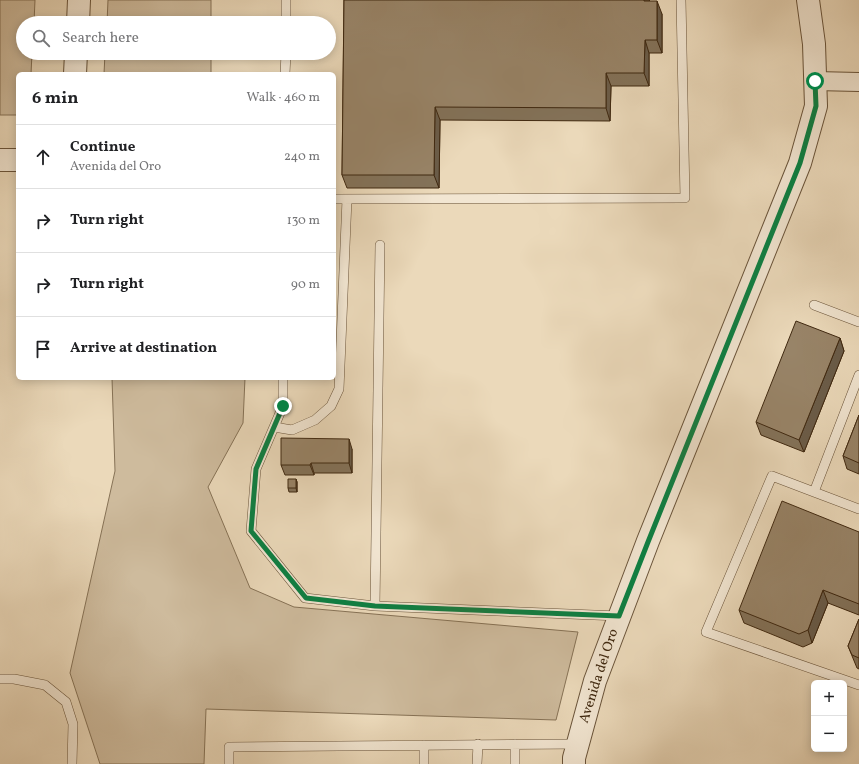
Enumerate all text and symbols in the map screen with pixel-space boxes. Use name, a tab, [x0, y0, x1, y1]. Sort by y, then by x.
search box	[16, 16, 336, 60]
icon: search	[30, 27, 52, 49]
text: Search here	[62, 28, 139, 49]
route start	[806, 72, 824, 90]
text: 6 min	[32, 87, 78, 110]
text: Walk · 460 m	[247, 89, 320, 107]
text: Continue	[70, 137, 135, 158]
icon: ahead	[32, 146, 54, 168]
text: 240 m	[284, 148, 320, 166]
text: Avenida del Oro	[70, 158, 161, 176]
icon: right	[32, 210, 54, 232]
text: Turn right	[70, 210, 144, 231]
text: 130 m	[287, 212, 320, 230]
icon: right	[32, 274, 54, 296]
text: Turn right	[70, 274, 144, 295]
text: 90 m	[291, 276, 320, 294]
icon: arrive	[32, 338, 54, 360]
text: Arrive at destination	[70, 338, 217, 359]
route end	[274, 397, 292, 415]
street label: Avenida del Oro	[575, 626, 623, 726]
map controls	[811, 680, 847, 752]
button: +	[811, 680, 847, 716]
button: −	[811, 716, 847, 752]

